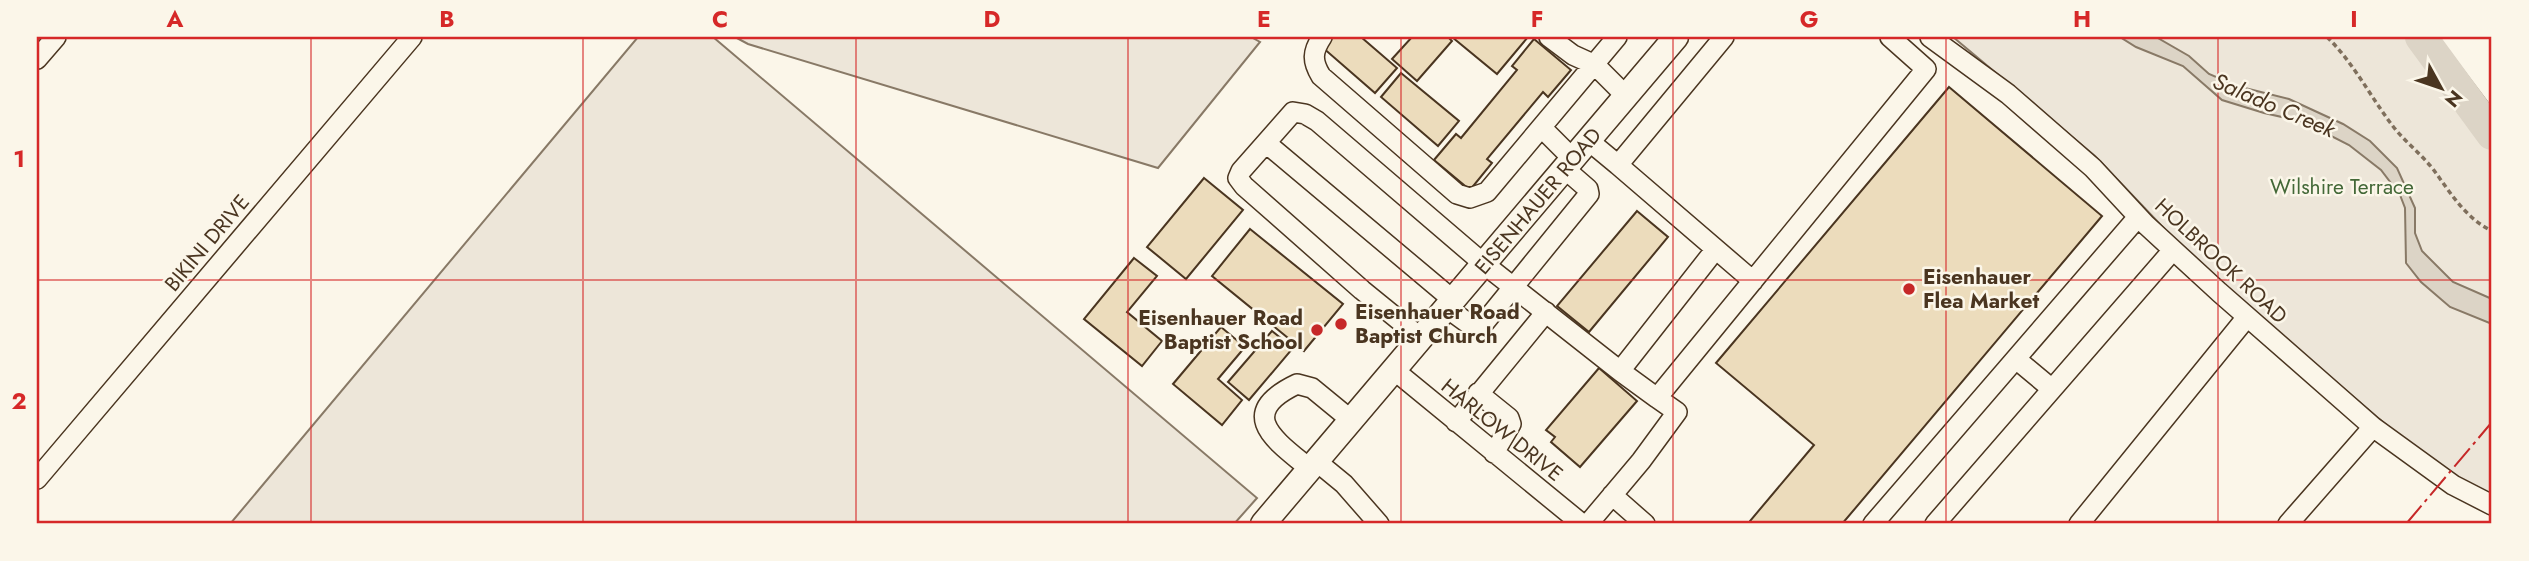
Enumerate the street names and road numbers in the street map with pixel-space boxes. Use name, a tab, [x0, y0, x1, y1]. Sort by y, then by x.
street label: EISENHAUER ROAD	[1468, 121, 1608, 281]
street label: BIKINI DRIVE	[158, 188, 256, 298]
street label: HOLBROOK ROAD	[2148, 191, 2294, 331]
street label: HARLOW DRIVE	[1435, 371, 1569, 489]

